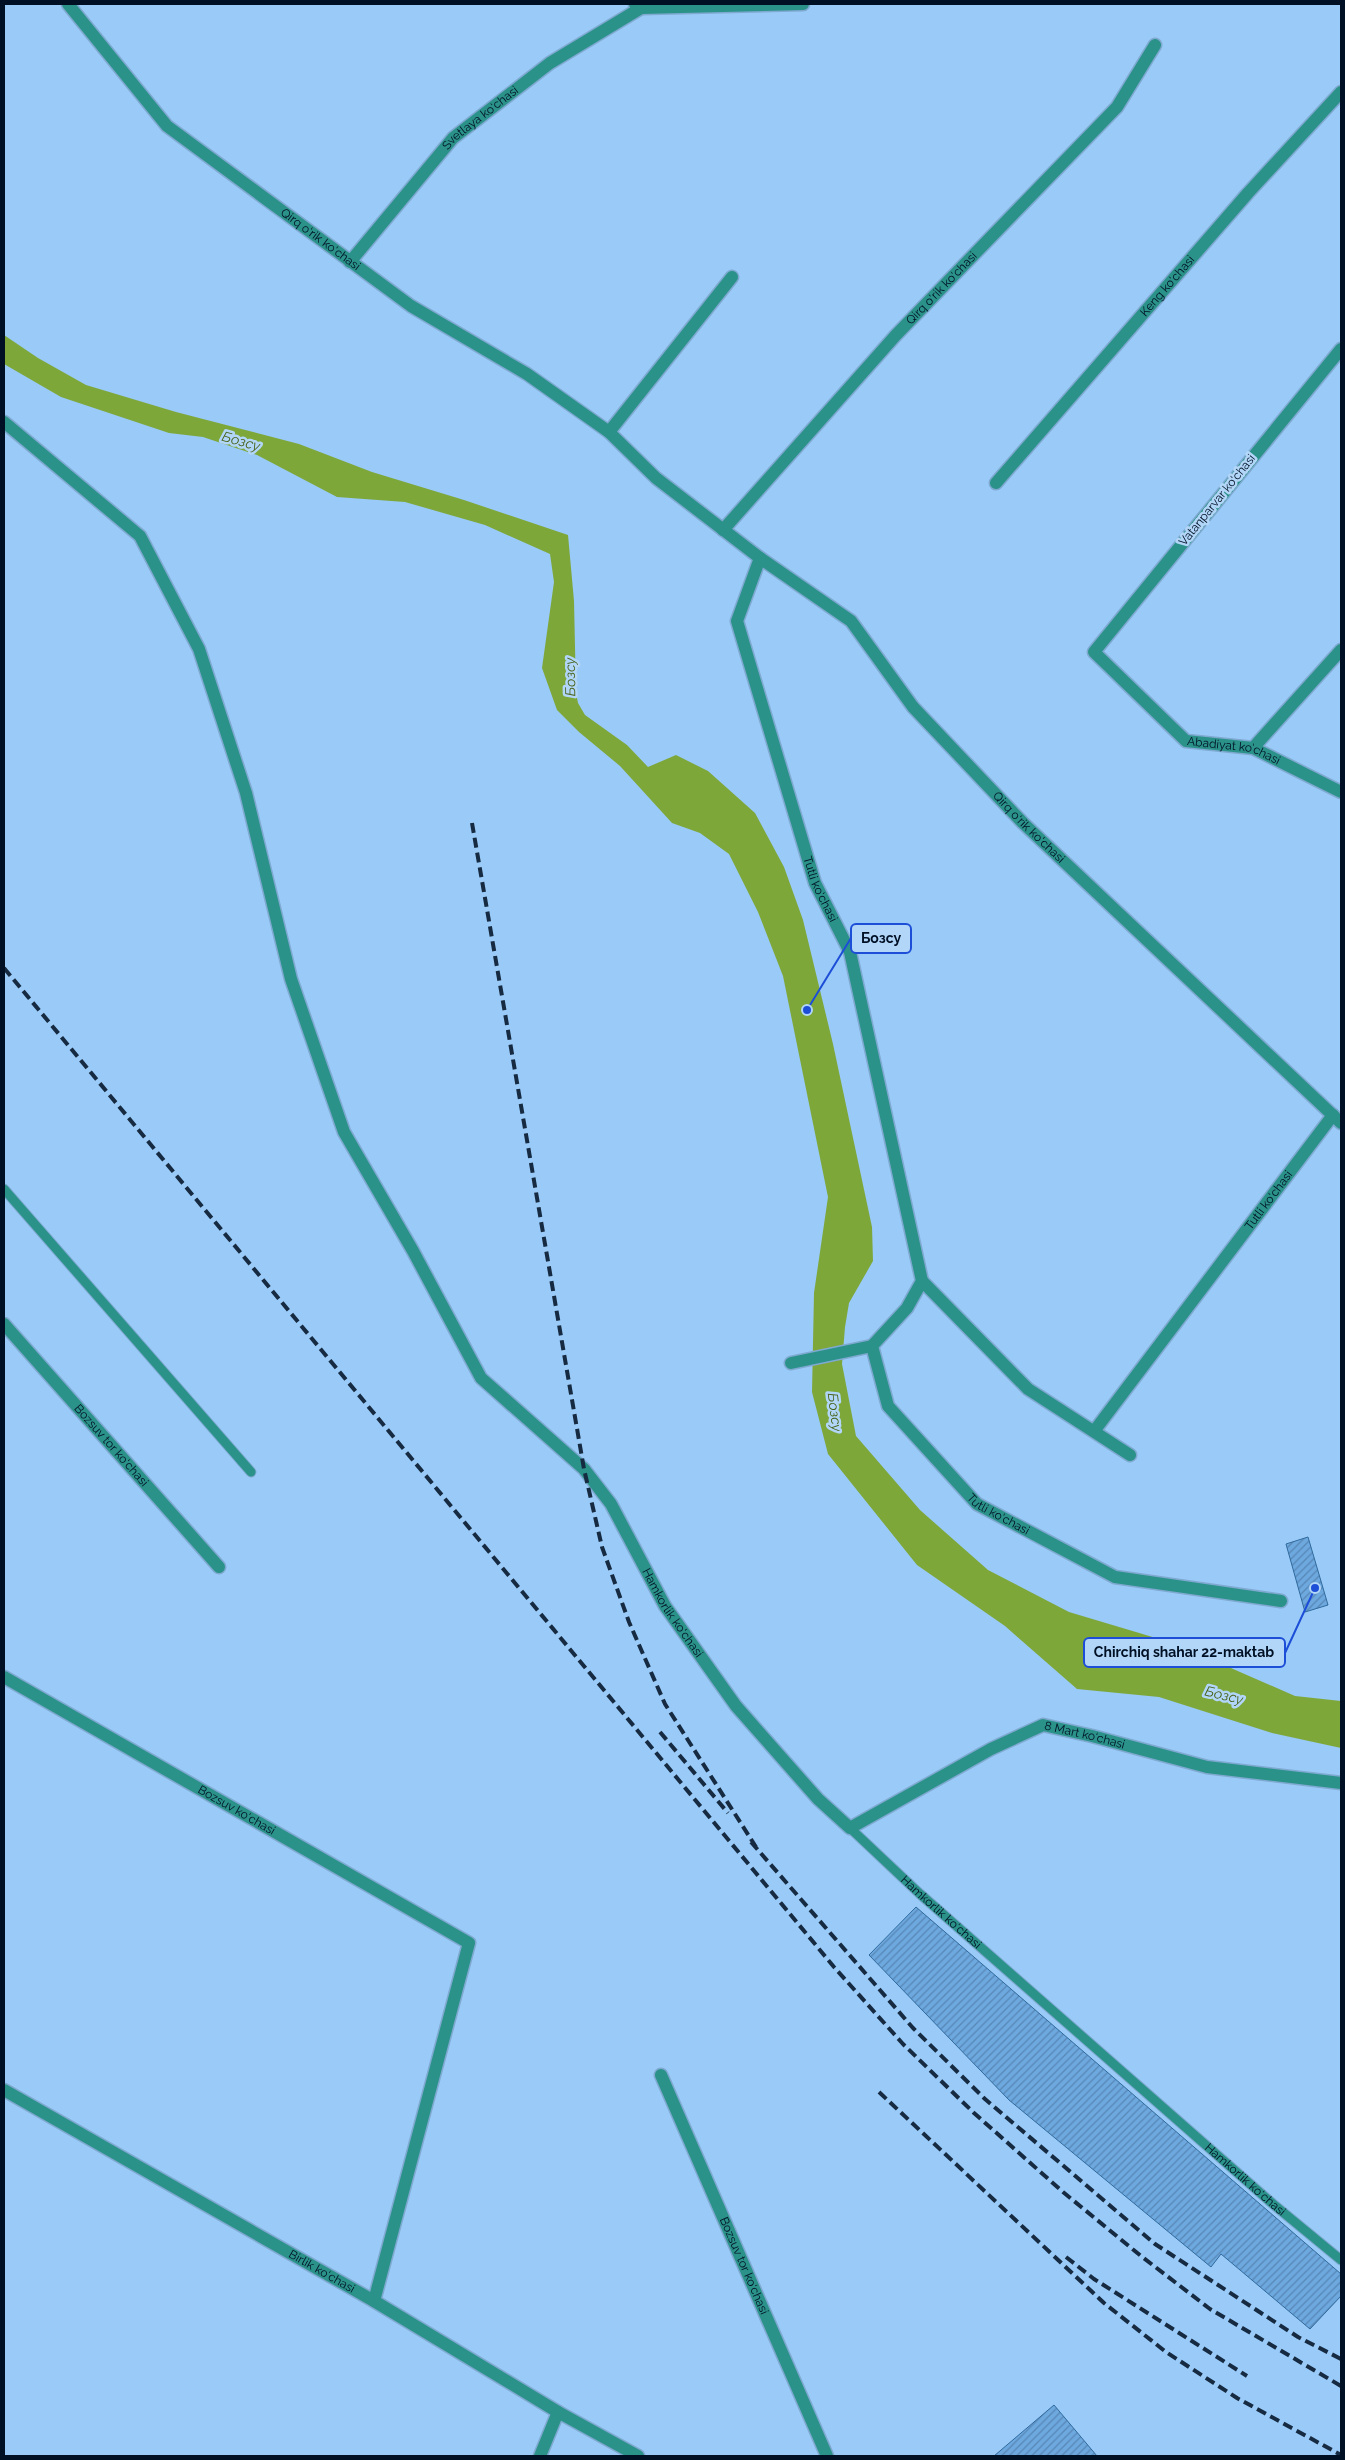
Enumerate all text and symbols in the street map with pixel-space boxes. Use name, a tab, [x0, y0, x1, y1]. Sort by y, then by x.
street label: Svetlaya ko‘chasi	[439, 83, 521, 152]
street label: Qirq o‘rik ko‘chasi	[278, 205, 363, 273]
street label: Qirq o‘rik ko‘chasi	[903, 249, 980, 327]
street label: Keng ko‘chasi	[1137, 253, 1197, 319]
water label: Бозсу	[220, 428, 263, 454]
street label: Vatanparvar ko‘chasi	[1176, 452, 1258, 548]
water label: Бозсу	[562, 656, 578, 696]
street label: Abadiyat ko‘chasi	[1186, 734, 1283, 768]
street label: Qirq o‘rik ko‘chasi	[990, 789, 1068, 866]
street label: Tutli ko‘chasi	[800, 855, 841, 924]
callout: Бозсу	[851, 924, 911, 953]
text: Бозсу	[861, 930, 901, 946]
street label: Tutli ko‘chasi	[1242, 1168, 1295, 1232]
water label: Бозсу	[825, 1392, 845, 1433]
street label: Bozsuv tor ko‘chasi	[71, 1401, 151, 1489]
street label: Tutli ko‘chasi	[964, 1491, 1032, 1538]
street label: Hamkorlik ko‘chasi	[639, 1566, 706, 1660]
callout: Chirchiq shahar 22-maktab	[1084, 1638, 1285, 1667]
text: Chirchiq shahar 22-maktab	[1094, 1644, 1274, 1660]
water label: Бозсу	[1203, 1683, 1246, 1708]
street label: 8 Mart ko‘chasi	[1043, 1719, 1126, 1752]
street label: Bozsuv ko‘chasi	[196, 1782, 278, 1838]
street label: Hamkorlik ko‘chasi	[898, 1873, 984, 1952]
street label: Hamkorlik ko‘chasi	[1202, 2140, 1289, 2219]
street label: Bozsuv tor ko‘chasi	[717, 2215, 771, 2317]
street label: Birlik ko‘chasi	[286, 2247, 358, 2296]

